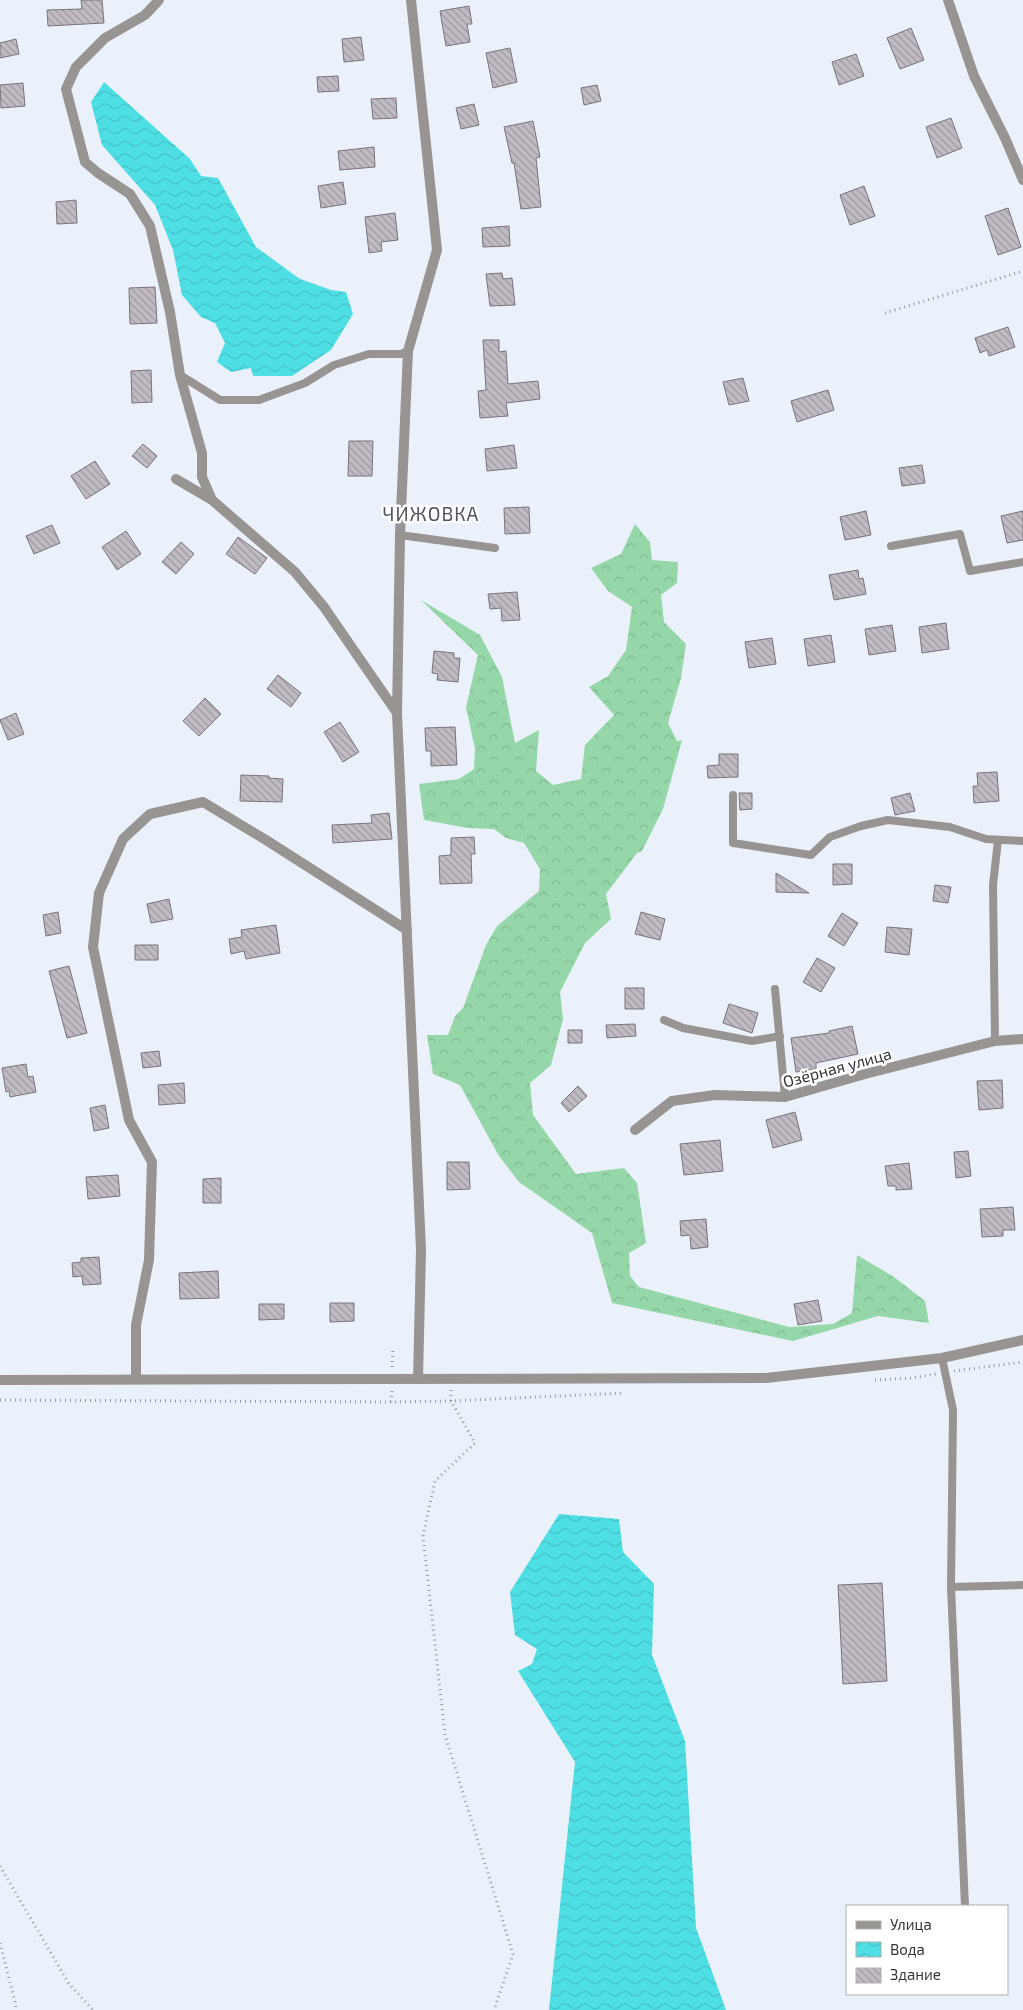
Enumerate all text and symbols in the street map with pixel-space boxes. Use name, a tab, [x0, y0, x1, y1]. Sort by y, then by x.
district label: ЧИЖОВКА	[383, 502, 479, 525]
street label: Озёрная улица	[781, 1043, 894, 1092]
legend	[846, 1905, 1008, 1995]
text: Улица	[890, 1915, 932, 1933]
text: Вода	[890, 1940, 925, 1958]
text: Здание	[890, 1965, 941, 1983]

